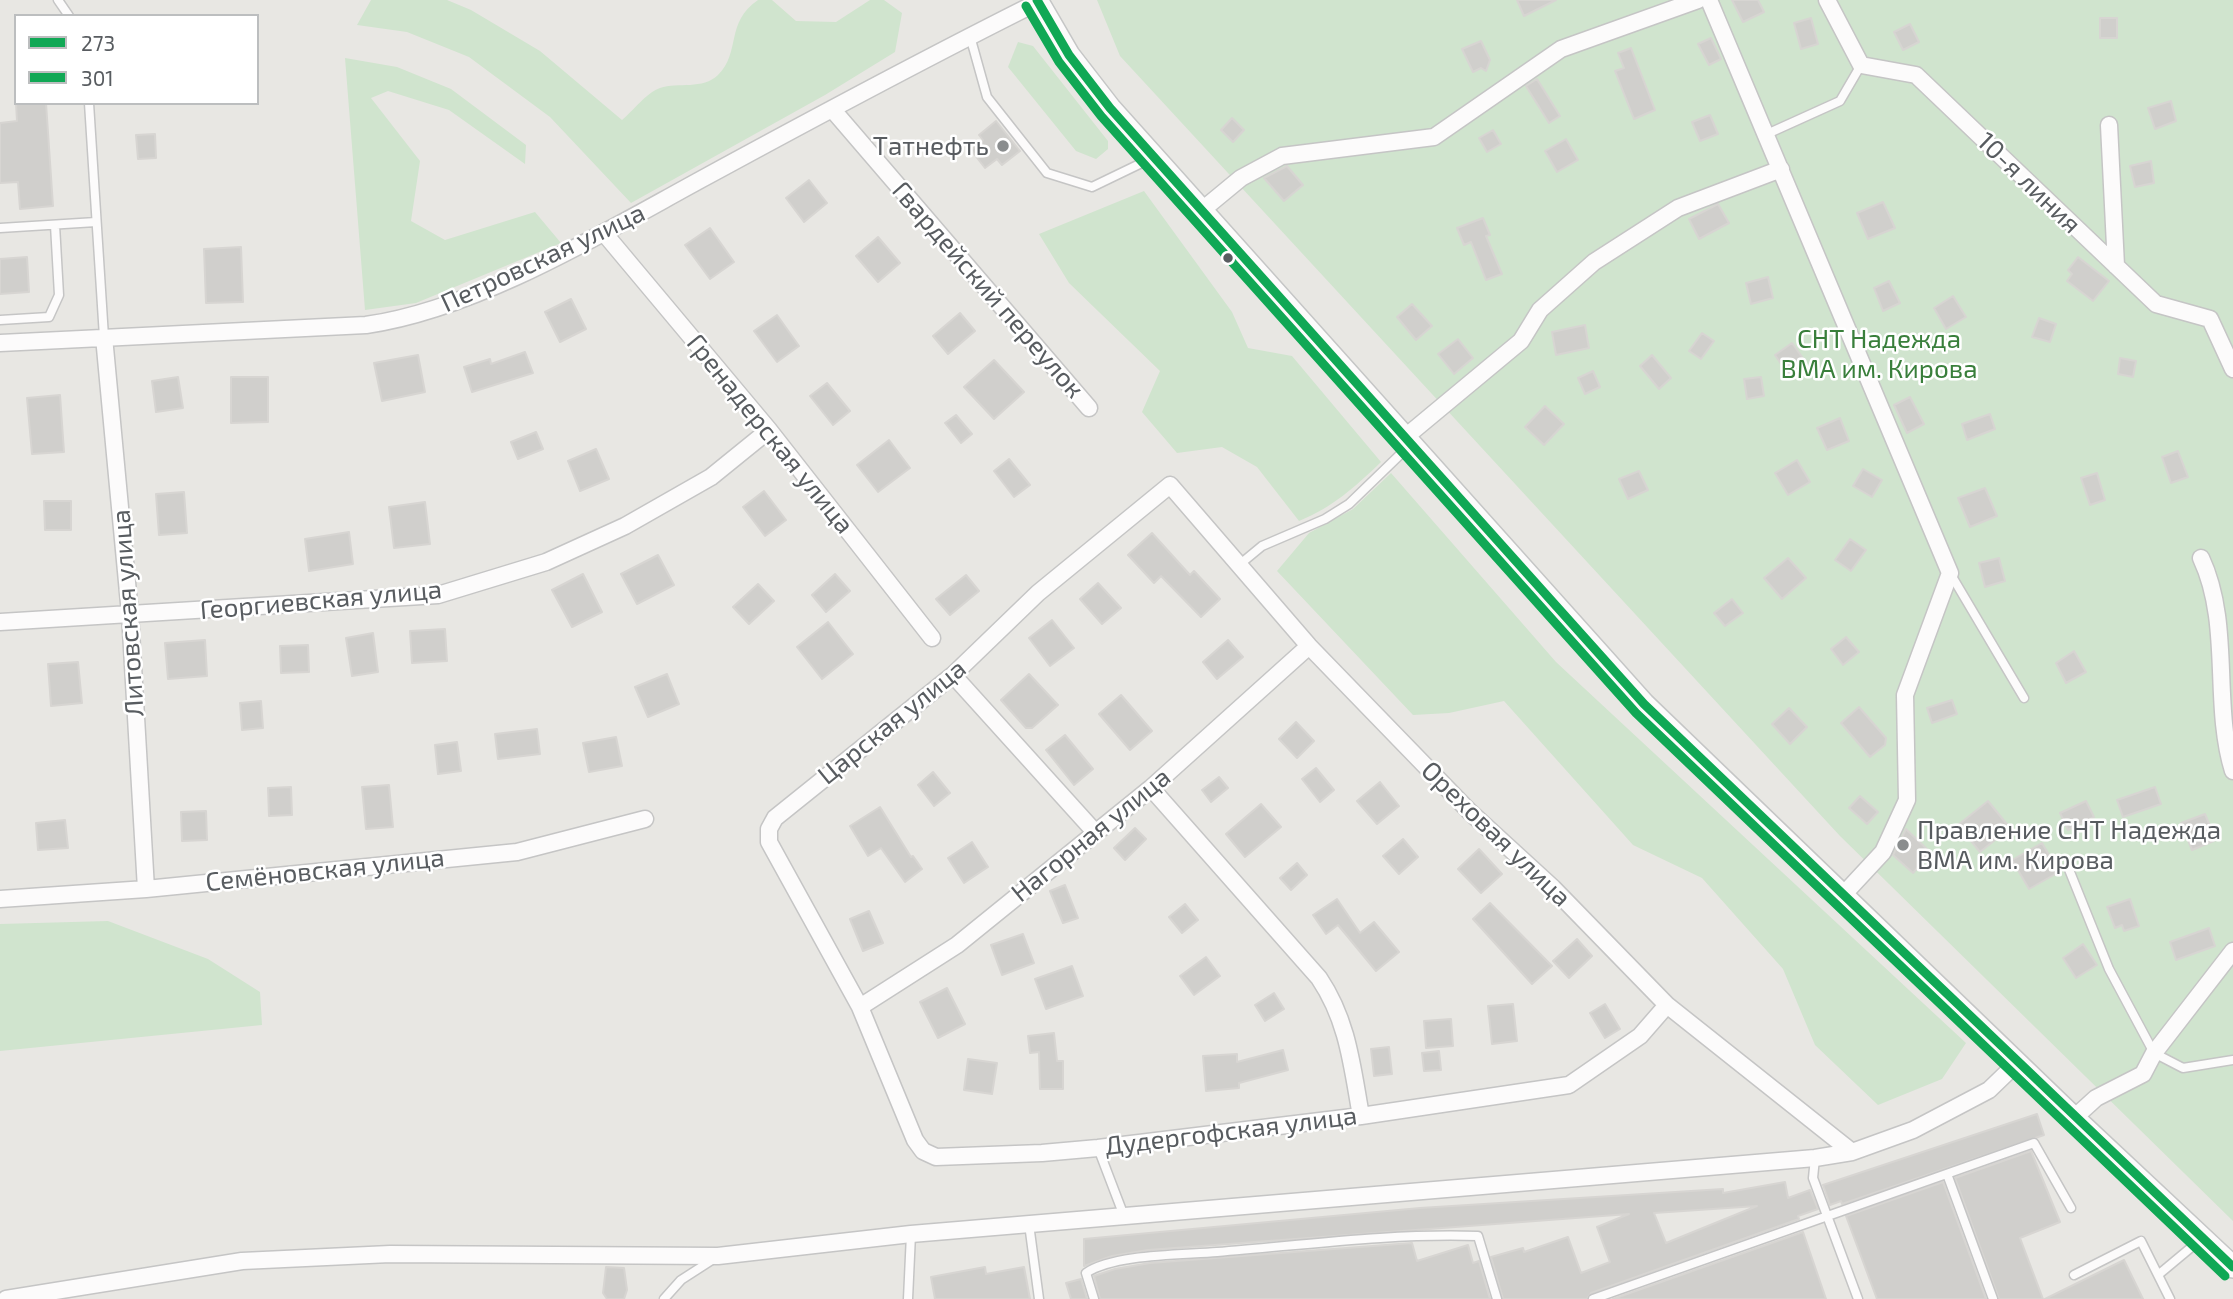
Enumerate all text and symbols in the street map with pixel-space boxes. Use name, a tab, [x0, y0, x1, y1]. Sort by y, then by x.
legend	[14, 14, 259, 105]
text: 273	[81, 30, 115, 55]
text: 301	[81, 65, 114, 90]
street label: 10-я линия	[1971, 126, 2087, 240]
place label: Татнефть	[873, 130, 989, 162]
marker: Татнефть	[995, 138, 1011, 154]
street label: Гвардейский переулок	[885, 175, 1091, 405]
street label: Петровская улица	[436, 197, 650, 319]
unlabelled marker	[1221, 251, 1235, 265]
park label: СНТ Надежда ВМА им. Кирова	[1781, 323, 1977, 384]
street label: Гренадерская улица	[680, 328, 860, 540]
street label: Литовская улица	[105, 508, 151, 718]
street label: Георгиевская улица	[199, 574, 443, 626]
street label: Царская улица	[812, 653, 972, 791]
street label: Ореховая улица	[1415, 755, 1577, 913]
street label: Нагорная улица	[1005, 761, 1177, 909]
place label: Правление СНТ Надежда ВМА им. Кирова	[1917, 814, 2221, 876]
marker: Правление СНТ Надежда ВМА им. Кирова	[1895, 837, 1911, 853]
street label: Семёновская улица	[204, 842, 446, 898]
street label: Дудергофская улица	[1103, 1100, 1359, 1162]

